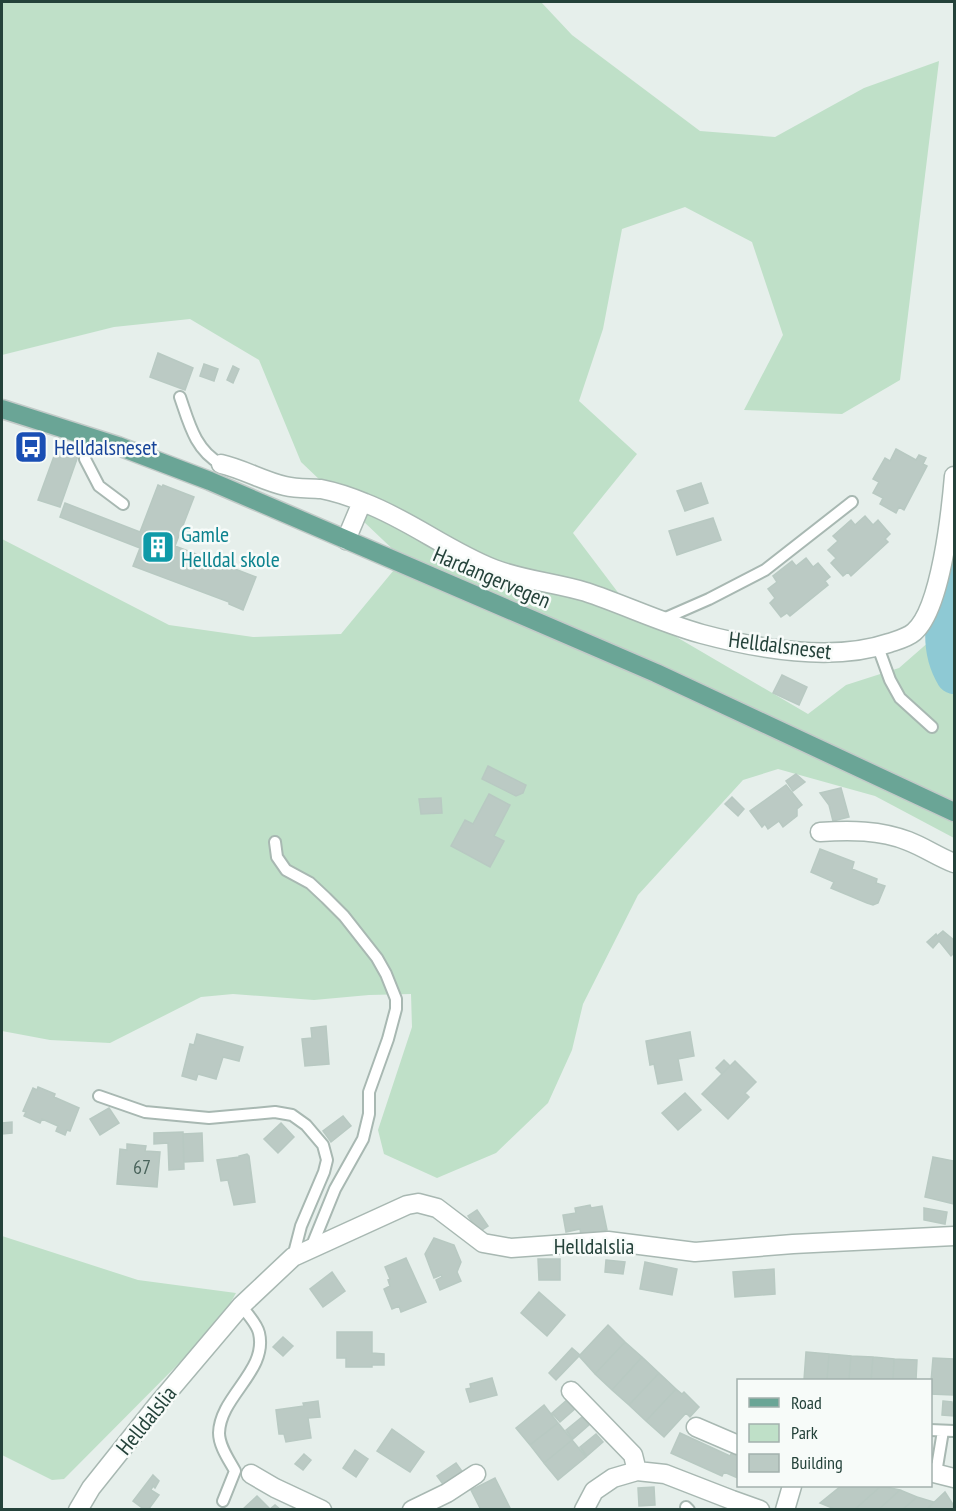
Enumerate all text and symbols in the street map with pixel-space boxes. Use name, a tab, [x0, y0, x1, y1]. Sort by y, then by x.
bus stop icon: Helldalsneset	[13, 429, 49, 465]
place label: Helldalsneset	[54, 433, 157, 461]
place label: Gamle Helldal skole	[181, 520, 280, 573]
building icon: Gamle Helldal skole	[140, 529, 176, 565]
street label: Hardangervegen	[429, 540, 555, 614]
street label: Helldalsneset	[727, 625, 833, 665]
house number: 67	[133, 1154, 151, 1180]
street label: Helldalslia	[554, 1232, 634, 1260]
legend	[737, 1379, 932, 1487]
street label: Helldalslia	[110, 1380, 182, 1460]
text: Road	[791, 1391, 822, 1414]
text: Park	[791, 1421, 818, 1444]
text: Building	[791, 1451, 843, 1474]

